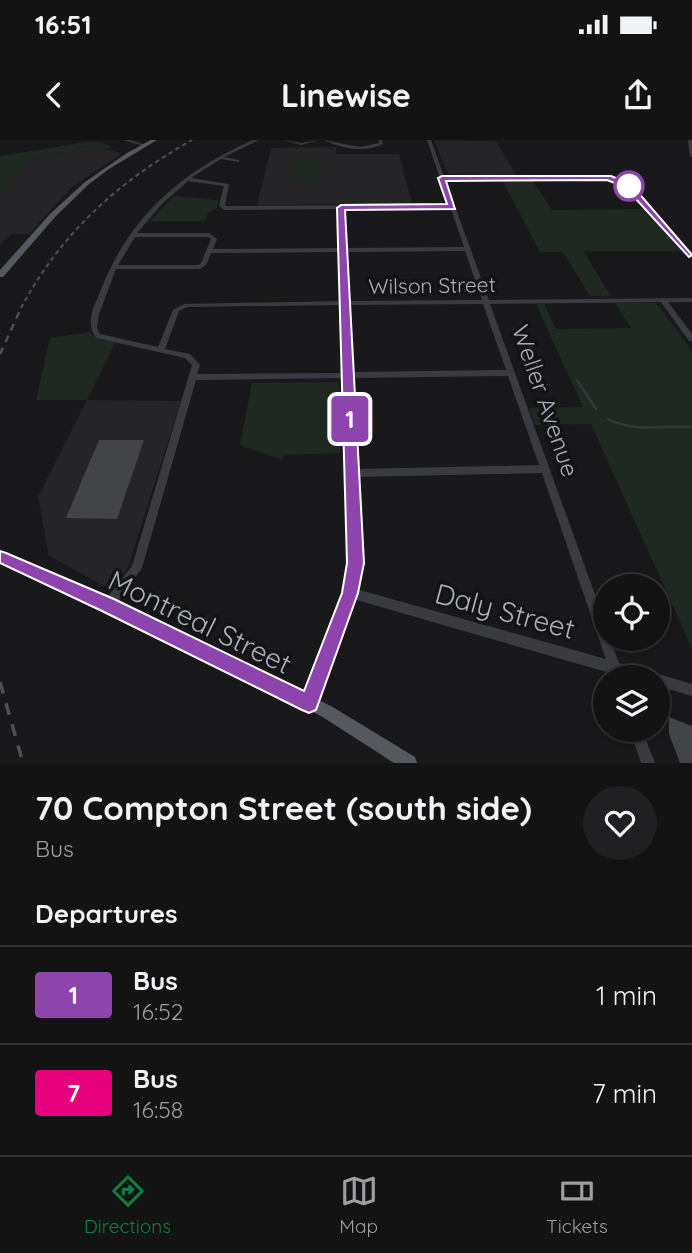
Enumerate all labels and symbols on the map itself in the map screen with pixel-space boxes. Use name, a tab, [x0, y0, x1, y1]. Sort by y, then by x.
unlabelled marker	[614, 171, 644, 201]
street label: Wilson Street	[368, 271, 496, 299]
street label: Weller Avenue	[506, 321, 586, 481]
line badge: 1	[327, 396, 373, 442]
street label: Montreal Street	[103, 562, 298, 681]
street label: Daly Street	[431, 575, 579, 646]

